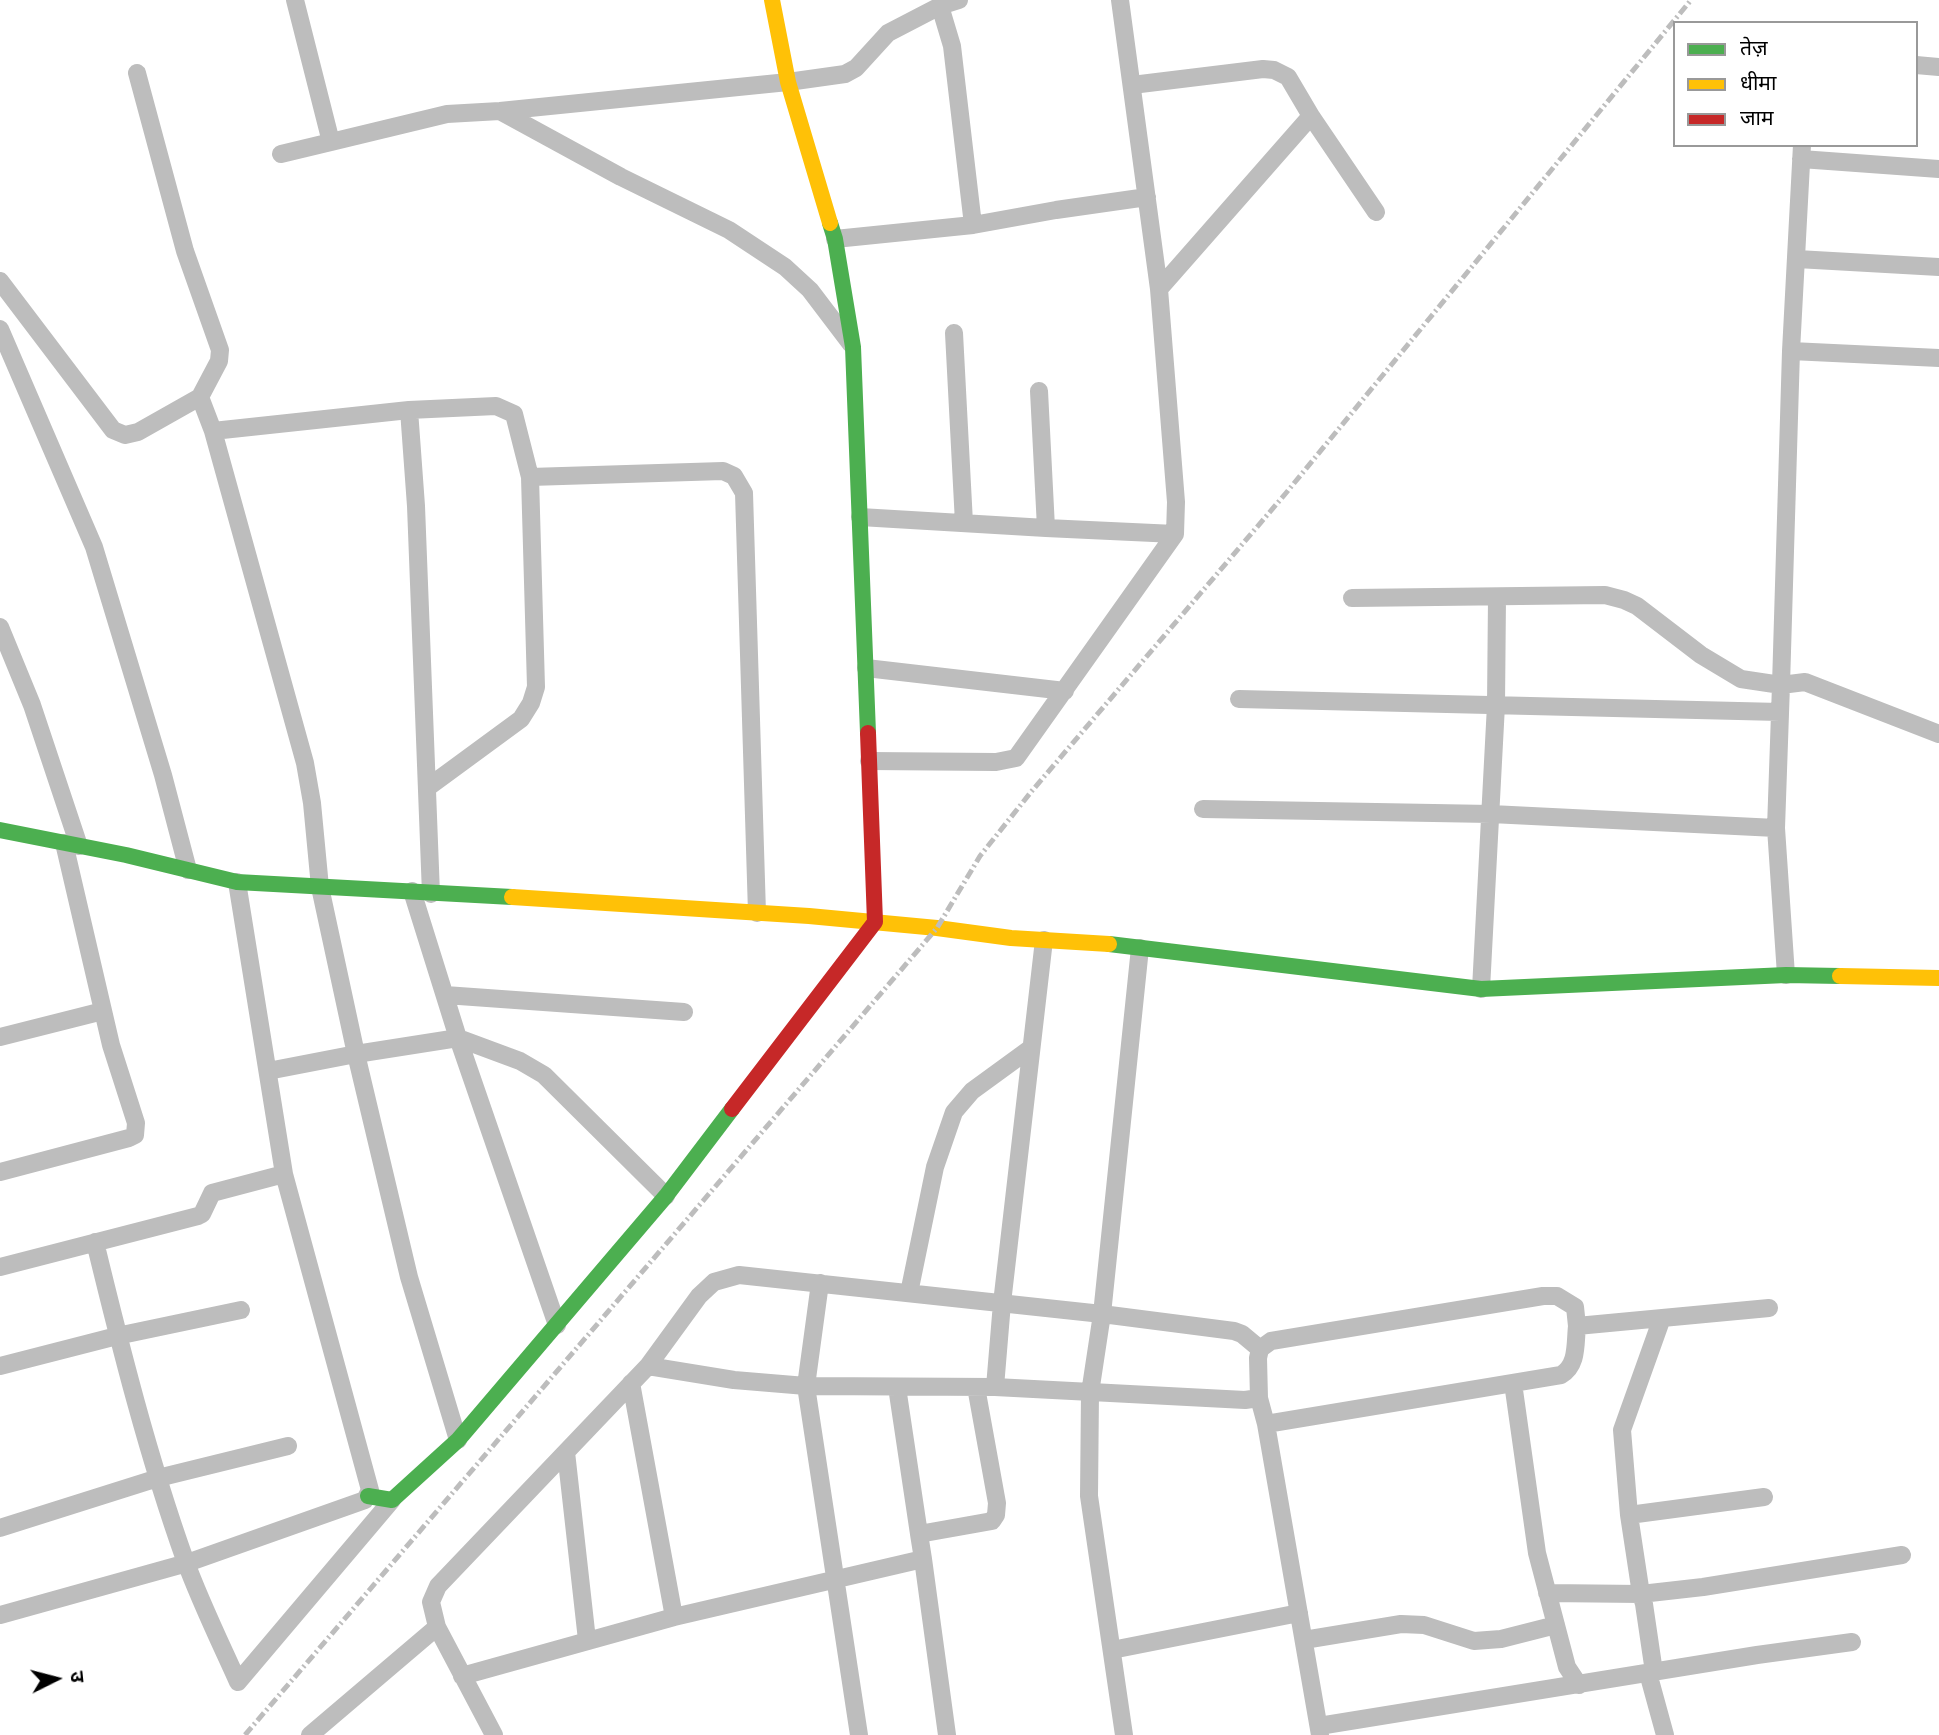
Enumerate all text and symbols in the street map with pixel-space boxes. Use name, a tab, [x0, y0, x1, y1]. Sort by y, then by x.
legend	[1673, 21, 1918, 147]
text: तेज़	[1740, 36, 1768, 60]
text: धीमा	[1740, 71, 1776, 95]
text: जाम	[1740, 106, 1774, 130]
north arrow	[21, 1644, 91, 1714]
text: उ	[65, 1670, 89, 1683]

